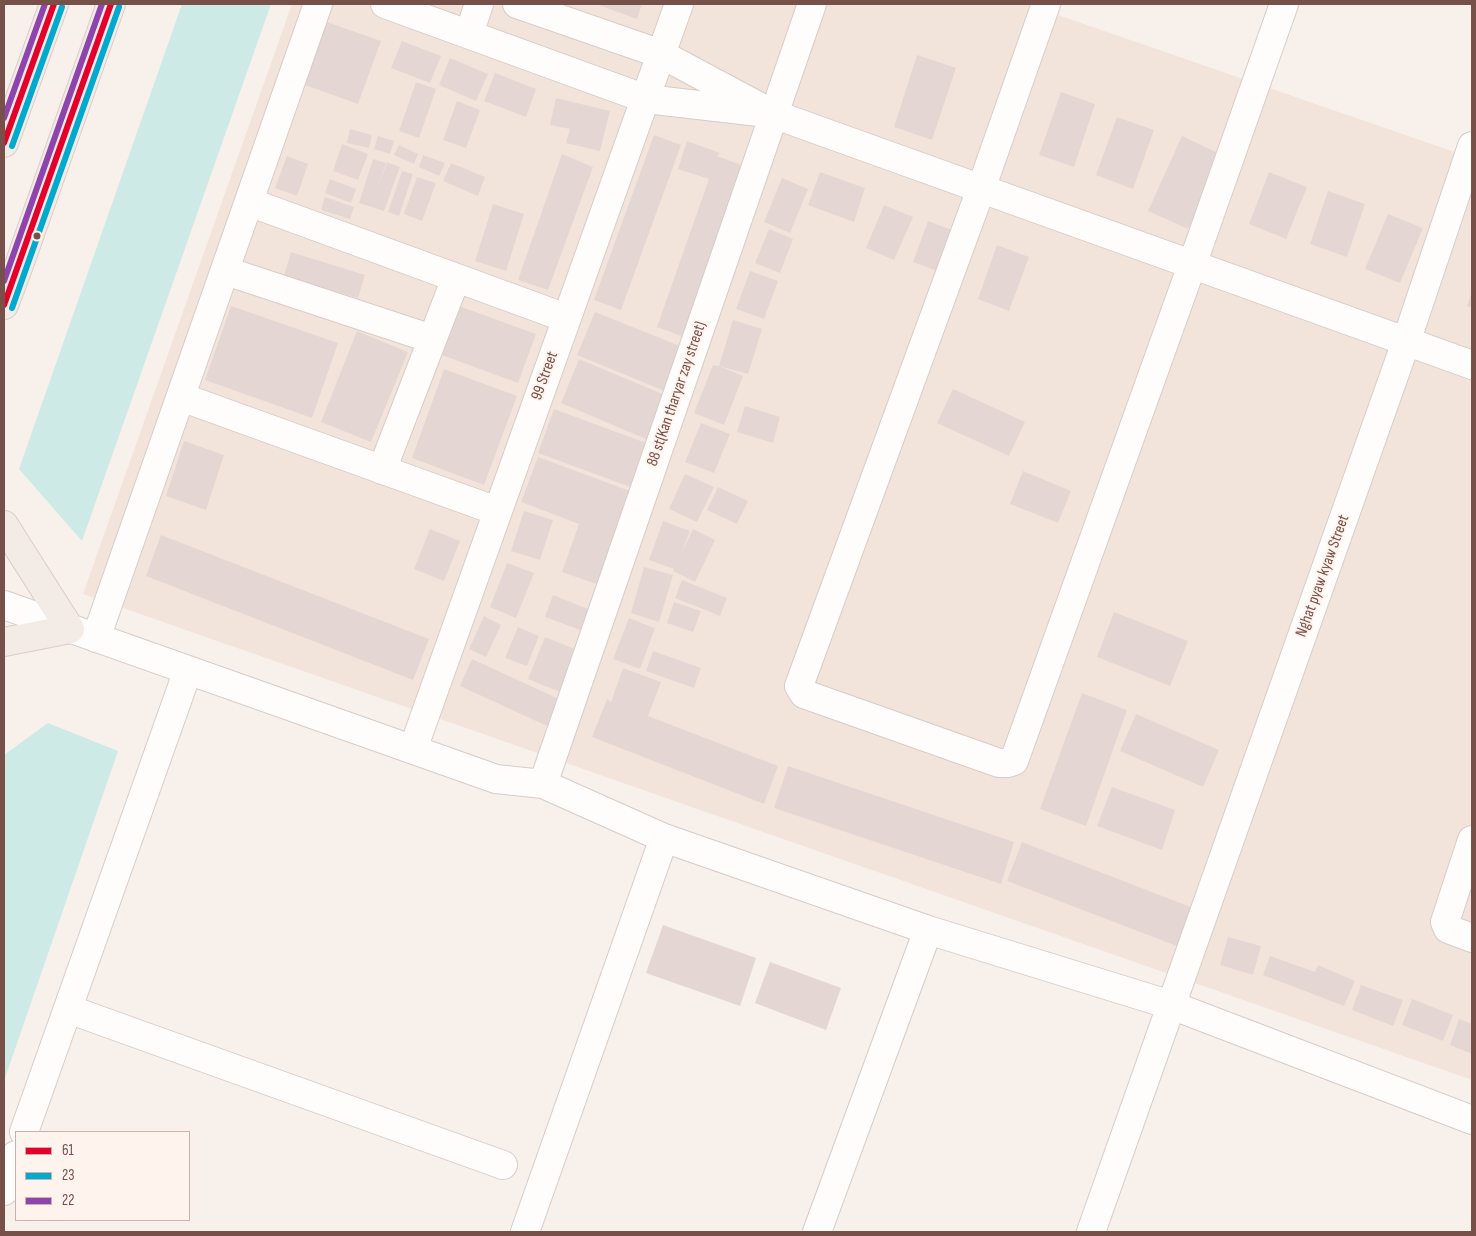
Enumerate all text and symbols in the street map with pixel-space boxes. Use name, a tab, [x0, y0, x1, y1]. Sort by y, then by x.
unlabelled marker	[32, 231, 42, 241]
street label: 88 st(Kan tharyar zay street)	[643, 319, 711, 469]
street label: 99 Street	[527, 349, 563, 403]
street label: Nghat pyaw kyaw Street	[1292, 512, 1354, 640]
legend	[15, 1131, 190, 1221]
text: 61	[62, 1141, 74, 1160]
text: 23	[62, 1166, 75, 1185]
text: 22	[62, 1191, 74, 1210]

